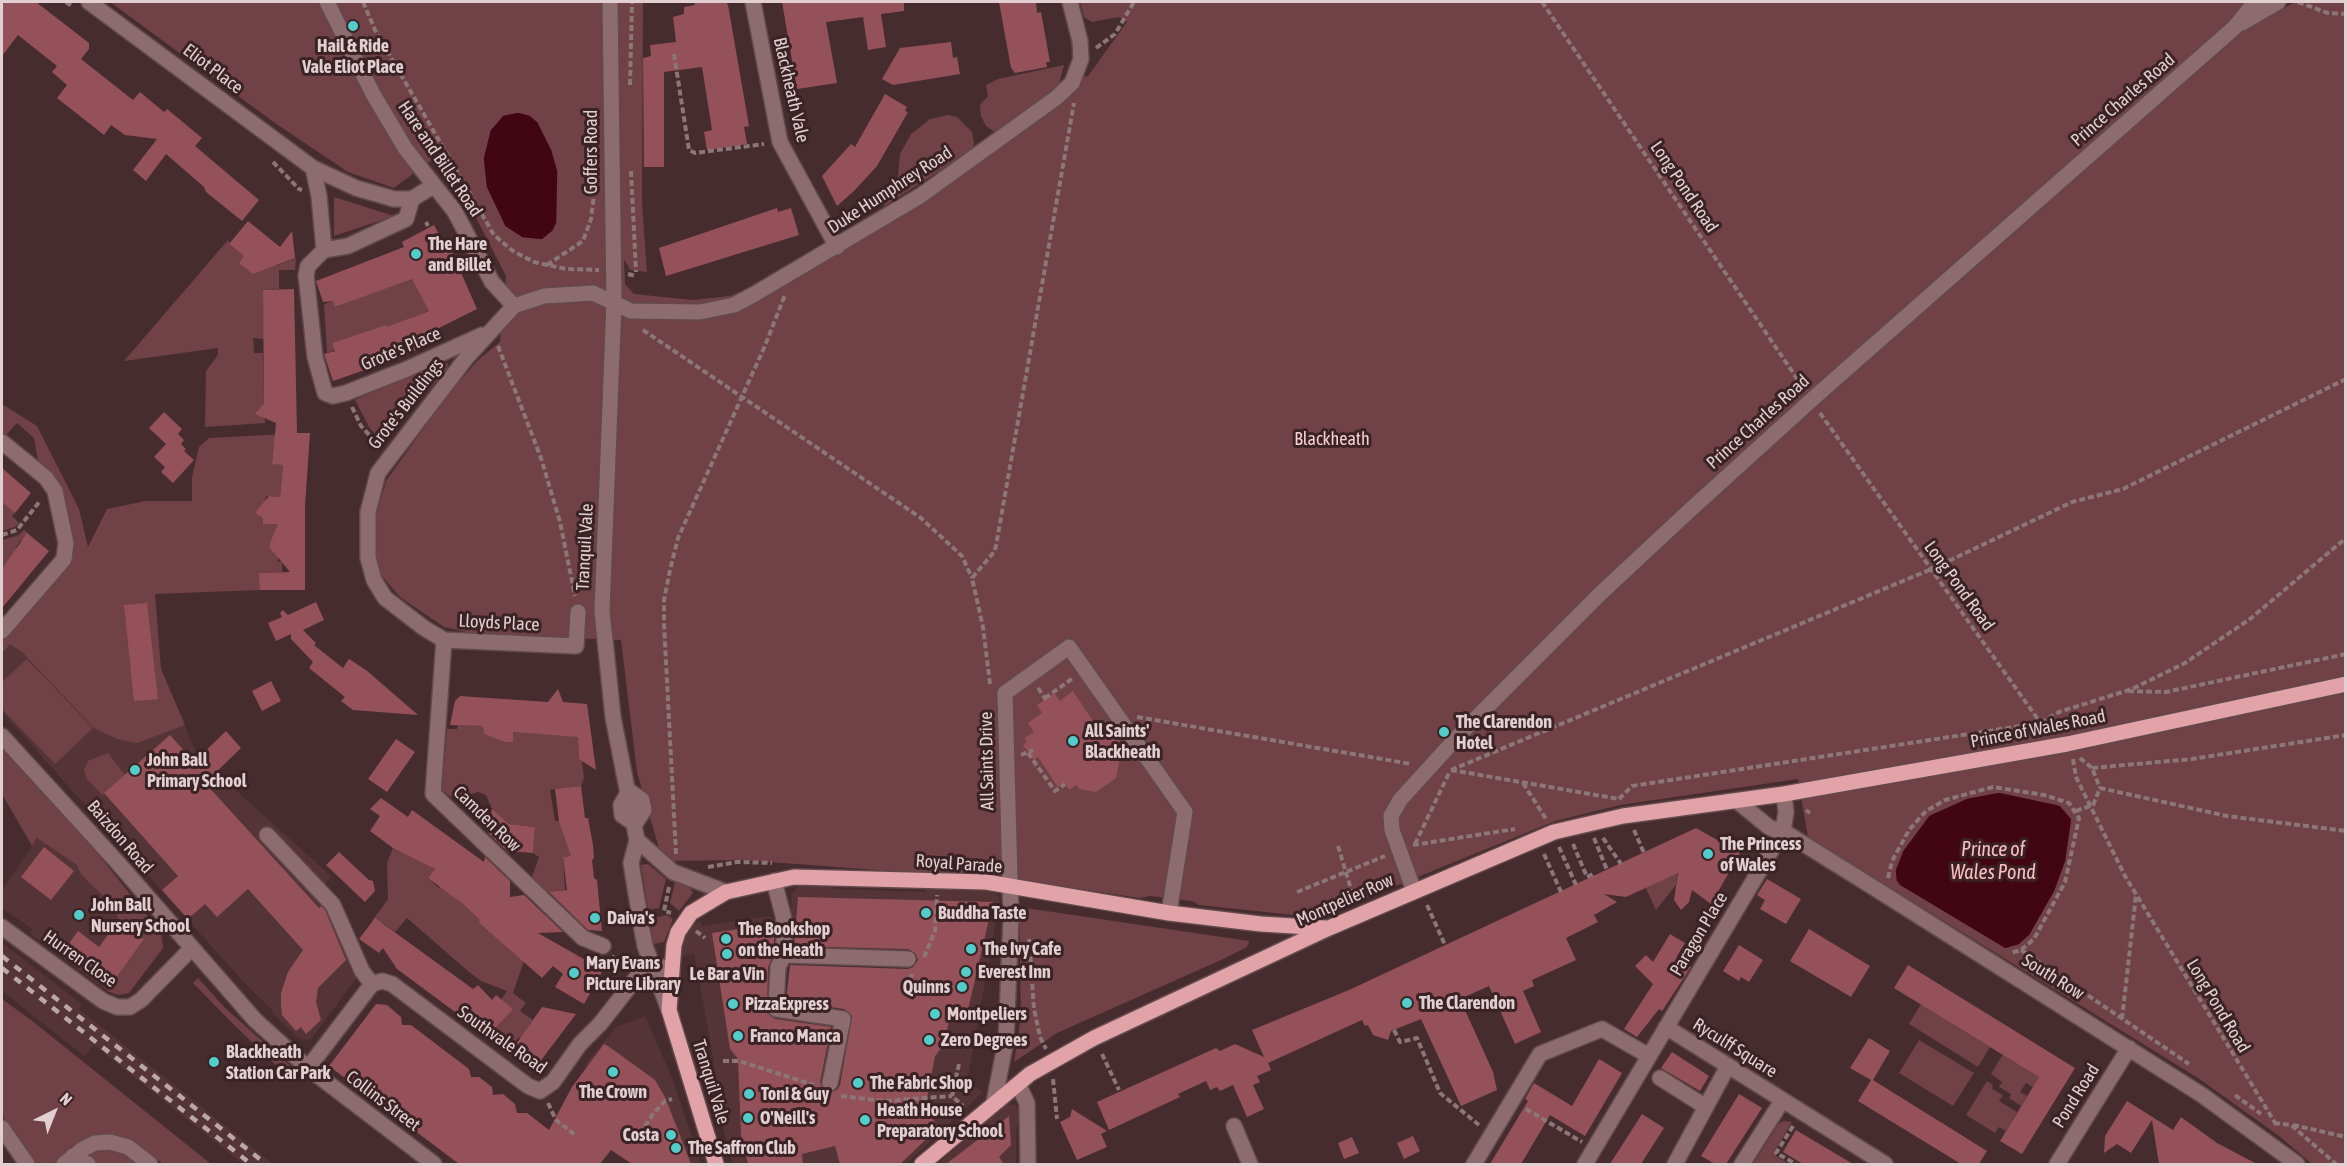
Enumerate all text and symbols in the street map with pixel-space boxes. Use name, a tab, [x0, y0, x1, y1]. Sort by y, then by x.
marker: Hail & Ride Vale Eliot Place	[346, 19, 360, 33]
place label: Hail & Ride Vale Eliot Place	[302, 35, 404, 78]
street label: Blackheath Vale	[768, 35, 814, 145]
street label: Eliot Place	[179, 39, 247, 99]
street label: Prince Charles Road	[2067, 49, 2179, 151]
street label: Hare and Billet Road	[393, 97, 487, 221]
street label: Goffers Road	[580, 110, 602, 194]
street label: Long Pond Road	[1646, 137, 1722, 237]
street label: Duke Humphrey Road	[824, 142, 956, 238]
place label: The Hare and Billet	[428, 233, 491, 276]
marker: The Hare and Billet	[409, 247, 423, 261]
street label: Grote's Place	[358, 323, 444, 375]
street label: Grote's Buildings	[364, 354, 448, 454]
street label: Prince Charles Road	[1702, 370, 1814, 474]
park label: Blackheath	[1294, 428, 1370, 450]
street label: Tranquil Vale	[572, 503, 598, 591]
street label: Long Pond Road	[1919, 537, 1999, 635]
street label: Lloyds Place	[458, 610, 540, 636]
street label: Prince of Wales Road	[1969, 705, 2107, 753]
place label: The Clarendon Hotel	[1456, 711, 1552, 754]
street label: All Saints Drive	[975, 712, 999, 810]
place label: All Saints' Blackheath	[1085, 720, 1160, 762]
marker: The Clarendon Hotel	[1437, 725, 1451, 739]
marker: All Saints' Blackheath	[1066, 734, 1080, 748]
place label: John Ball Primary School	[147, 749, 246, 792]
marker: John Ball Primary School	[128, 763, 142, 777]
street label: Camden Row	[449, 782, 525, 856]
street label: Baizdon Road	[82, 796, 158, 878]
place label: The Princess of Wales	[1720, 833, 1801, 876]
water label: Prince of Wales Pond	[1950, 838, 2036, 885]
marker: The Princess of Wales	[1701, 847, 1715, 861]
street label: Royal Parade	[915, 850, 1003, 878]
street label: Montpelier Row	[1293, 869, 1397, 931]
street label: Paragon Place	[1666, 888, 1732, 980]
place label: John Ball Nursery School	[91, 894, 190, 936]
place label: Buddha Taste	[938, 902, 1026, 924]
marker: Buddha Taste	[919, 906, 933, 920]
place label: Daiva's	[607, 907, 655, 929]
marker: John Ball Nursery School	[72, 908, 86, 922]
marker: Daiva's	[588, 911, 602, 925]
place label: The Bookshop on the Heath	[738, 918, 830, 960]
street label: Hurren Close	[39, 926, 121, 992]
marker: The Bookshop on the Heath	[719, 932, 733, 946]
place label: The Ivy Cafe	[983, 938, 1061, 960]
marker: The Ivy Cafe	[964, 942, 978, 956]
marker: Le Bar a Vin	[720, 947, 734, 961]
street label: South Row	[2018, 950, 2088, 1004]
place label: Mary Evans Picture Library	[586, 952, 681, 994]
street label: Long Pond Road	[2182, 955, 2254, 1057]
place label: Everest Inn	[978, 961, 1051, 983]
place label: Le Bar a Vin	[690, 963, 764, 985]
marker: Everest Inn	[959, 965, 973, 979]
marker: Mary Evans Picture Library	[567, 966, 581, 980]
place label: Quinns	[903, 976, 950, 998]
marker: Quinns	[955, 980, 969, 994]
place label: The Clarendon	[1419, 992, 1515, 1014]
place label: PizzaExpress	[745, 993, 829, 1015]
marker: The Clarendon	[1400, 996, 1414, 1010]
marker: PizzaExpress	[726, 997, 740, 1011]
street label: Southvale Road	[453, 1001, 551, 1079]
place label: Montpeliers	[947, 1003, 1027, 1025]
marker: Montpeliers	[928, 1007, 942, 1021]
street label: Ryculff Square	[1689, 1014, 1781, 1082]
place label: Franco Manca	[750, 1025, 841, 1047]
marker: Franco Manca	[731, 1029, 745, 1043]
place label: Zero Degrees	[941, 1029, 1027, 1051]
marker: Zero Degrees	[922, 1033, 936, 1047]
street label: Tranquil Vale	[688, 1037, 734, 1127]
place label: Blackheath Station Car Park	[226, 1041, 330, 1084]
marker: Blackheath Station Car Park	[207, 1055, 221, 1069]
street label: Pond Road	[2048, 1060, 2104, 1132]
marker: The Crown	[606, 1065, 620, 1079]
street label: Collins Street	[342, 1066, 424, 1136]
place label: The Fabric Shop	[870, 1072, 973, 1094]
marker: The Fabric Shop	[851, 1076, 865, 1090]
place label: The Crown	[579, 1081, 647, 1103]
north arrow	[24, 1082, 84, 1142]
place label: Toni & Guy	[761, 1083, 829, 1105]
marker: Toni & Guy	[742, 1087, 756, 1101]
text: N	[57, 1089, 76, 1109]
place label: Heath House Preparatory School	[877, 1099, 1003, 1142]
place label: O'Neill's	[760, 1107, 815, 1129]
marker: O'Neill's	[741, 1111, 755, 1125]
marker: Heath House Preparatory School	[858, 1113, 872, 1127]
place label: Costa	[623, 1124, 659, 1146]
marker: Costa	[664, 1128, 678, 1142]
place label: The Saffron Club	[688, 1137, 796, 1159]
marker: The Saffron Club	[669, 1141, 683, 1155]

